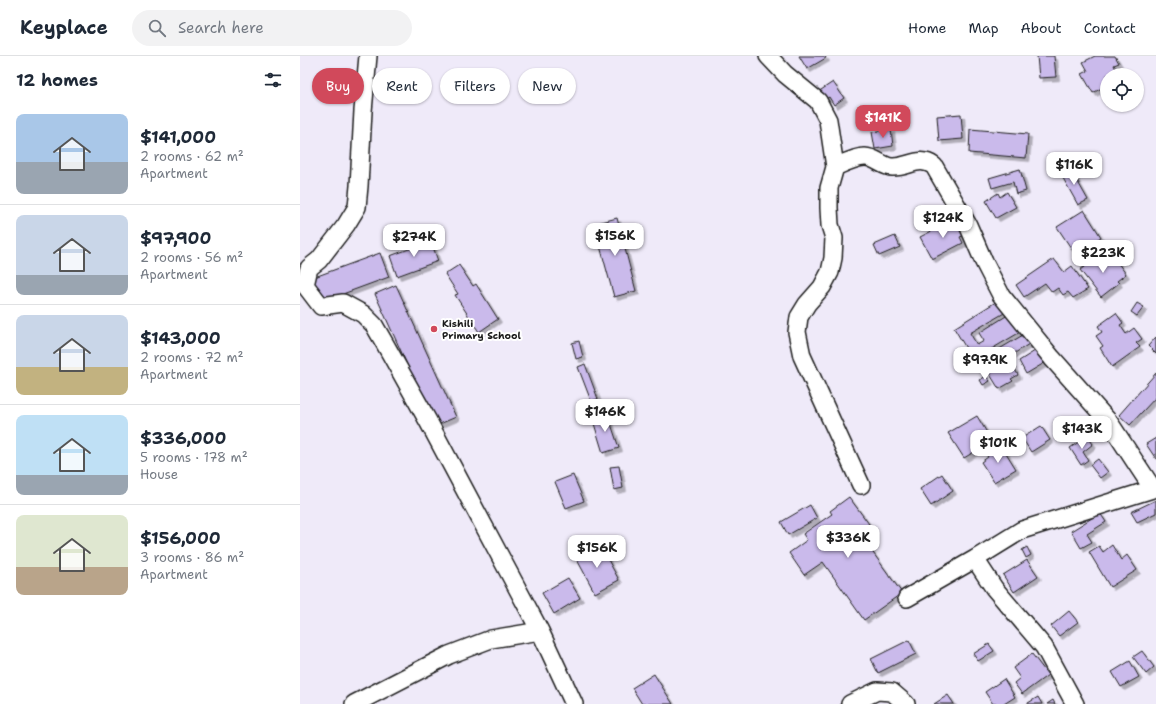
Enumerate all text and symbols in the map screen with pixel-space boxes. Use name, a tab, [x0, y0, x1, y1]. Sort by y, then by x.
search box	[132, 10, 412, 46]
text: Keyplace	[20, 15, 108, 40]
icon: search	[146, 17, 168, 39]
text: Search here	[178, 18, 264, 38]
text: Home	[908, 19, 947, 37]
text: Map	[969, 19, 999, 37]
text: About	[1021, 19, 1062, 37]
text: Contact	[1084, 19, 1136, 37]
chip: Buy	[312, 68, 364, 104]
chip: Rent	[372, 68, 432, 104]
chip: Filters	[440, 68, 510, 104]
chip: New	[518, 68, 576, 104]
map controls	[1100, 68, 1144, 112]
button: locate	[1100, 68, 1144, 112]
text: 12 homes	[16, 69, 98, 91]
icon: filters	[262, 69, 284, 91]
pin: $141K	[855, 105, 911, 139]
text: $141K	[864, 109, 902, 126]
text: $141,000	[140, 126, 216, 148]
icon: home	[48, 130, 96, 178]
text: 2 rooms · 62 m²	[140, 148, 244, 165]
pin: $116K	[1046, 152, 1102, 186]
text: $116K	[1055, 156, 1093, 173]
text: Apartment	[140, 165, 208, 182]
pin: $124K	[915, 205, 971, 239]
text: $124K	[923, 209, 963, 226]
pin: $156K	[587, 223, 643, 257]
pin: $274K	[386, 224, 442, 258]
text: $97,900	[140, 227, 211, 249]
text: $156K	[595, 227, 635, 244]
text: $274K	[392, 228, 436, 245]
icon: home	[48, 231, 96, 279]
pin: $223K	[1075, 240, 1131, 274]
text: $223K	[1081, 244, 1125, 261]
text: 2 rooms · 56 m²	[140, 249, 243, 266]
text: Apartment	[140, 266, 208, 283]
place label: Kishili Primary School	[442, 317, 522, 342]
marker: Kishili Primary School	[429, 324, 439, 334]
text: $143,000	[140, 327, 221, 349]
icon: home	[48, 331, 96, 379]
pin: $97.9K	[952, 347, 1018, 381]
text: 2 rooms · 72 m²	[140, 349, 244, 366]
text: $97.9K	[962, 351, 1008, 368]
text: Apartment	[140, 366, 208, 383]
pin: $146K	[577, 399, 633, 433]
text: $146K	[584, 403, 626, 420]
pin: $143K	[1054, 416, 1110, 450]
text: $143K	[1062, 420, 1102, 437]
text: $336,000	[140, 427, 226, 449]
pin: $101K	[970, 430, 1026, 464]
icon: home	[48, 431, 96, 479]
text: $101K	[979, 434, 1017, 451]
text: 5 rooms · 178 m²	[140, 449, 248, 466]
text: House	[140, 466, 178, 483]
pin: $336K	[820, 525, 876, 559]
text: $156,000	[140, 527, 221, 549]
text: $336K	[826, 529, 870, 546]
icon: home	[48, 531, 96, 579]
pin: $156K	[569, 535, 625, 569]
text: $156K	[577, 539, 617, 556]
text: 3 rooms · 86 m²	[140, 549, 244, 566]
text: Apartment	[140, 566, 208, 583]

